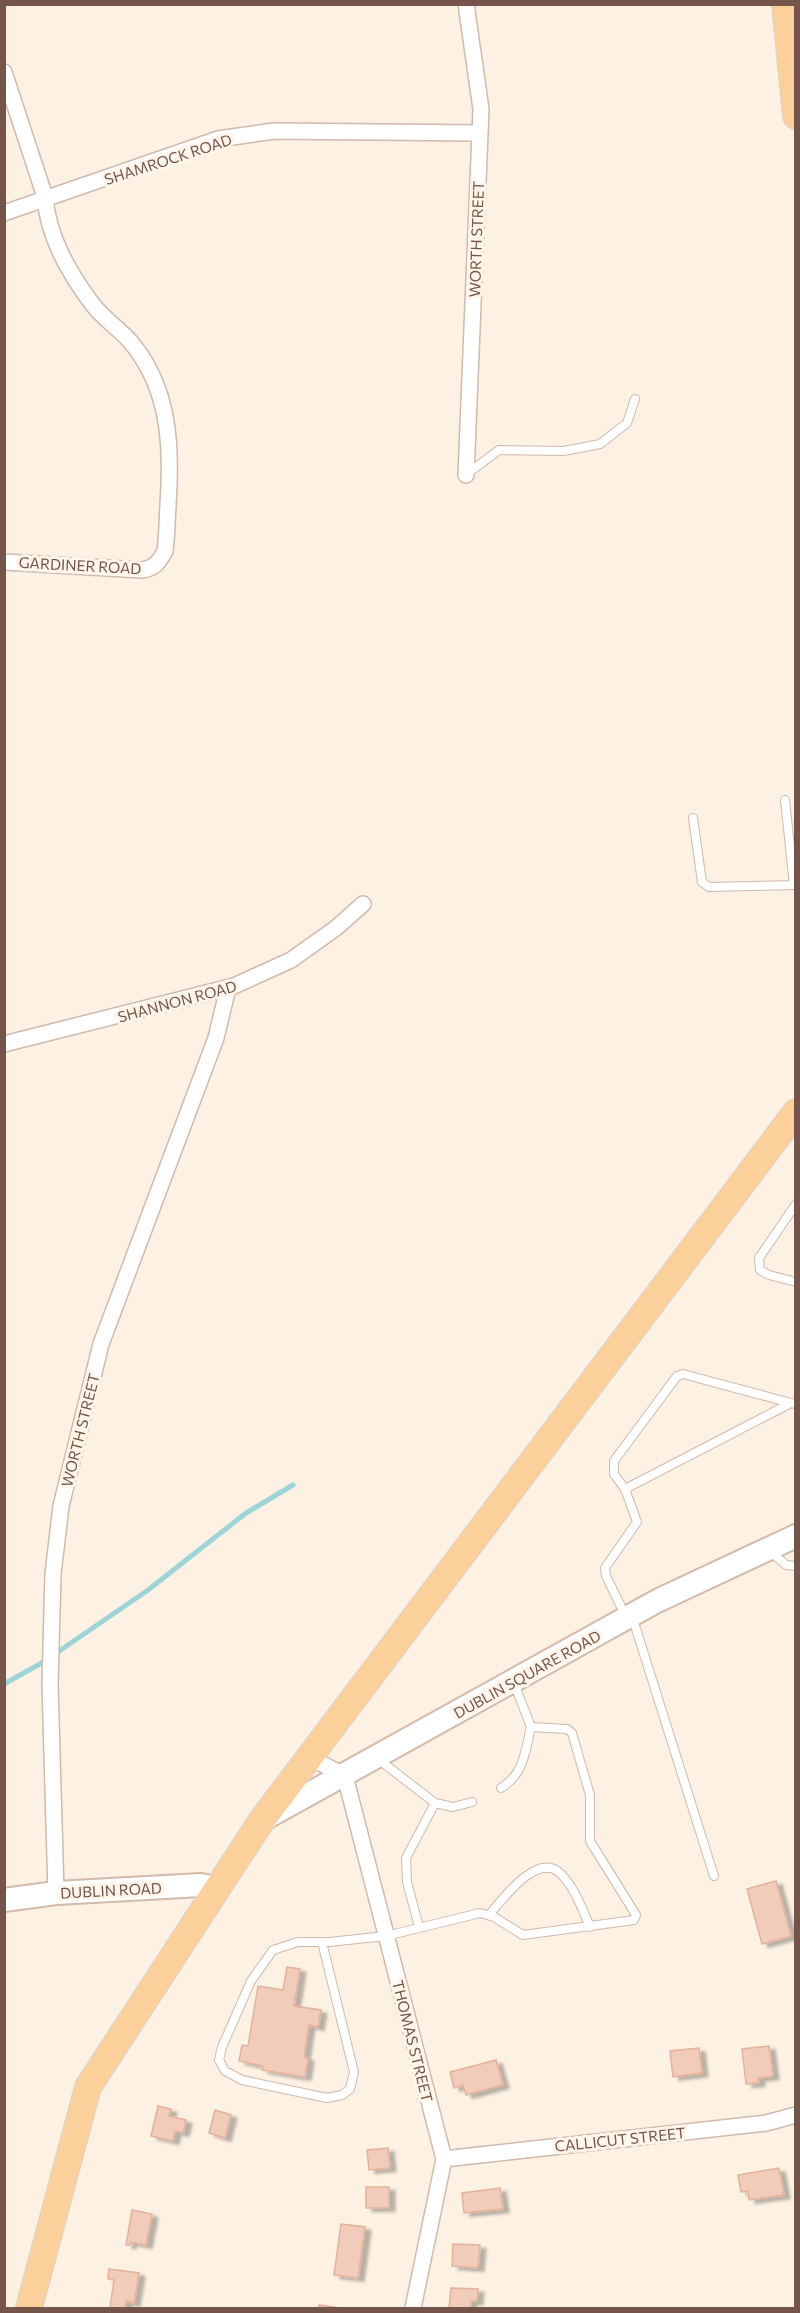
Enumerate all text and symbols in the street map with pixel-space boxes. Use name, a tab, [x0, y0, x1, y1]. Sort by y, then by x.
street label: SHAMROCK ROAD	[102, 130, 234, 188]
street label: WORTH STREET	[465, 180, 487, 297]
street label: GARDINER ROAD	[18, 553, 142, 577]
street label: SHANNON ROAD	[116, 976, 238, 1026]
street label: WORTH STREET	[57, 1371, 103, 1489]
street label: DUBLIN SQUARE ROAD	[450, 1626, 604, 1722]
street label: DUBLIN ROAD	[60, 1878, 162, 1902]
street label: THOMAS STREET	[389, 1978, 437, 2104]
street label: CALLICUT STREET	[554, 2123, 687, 2155]

